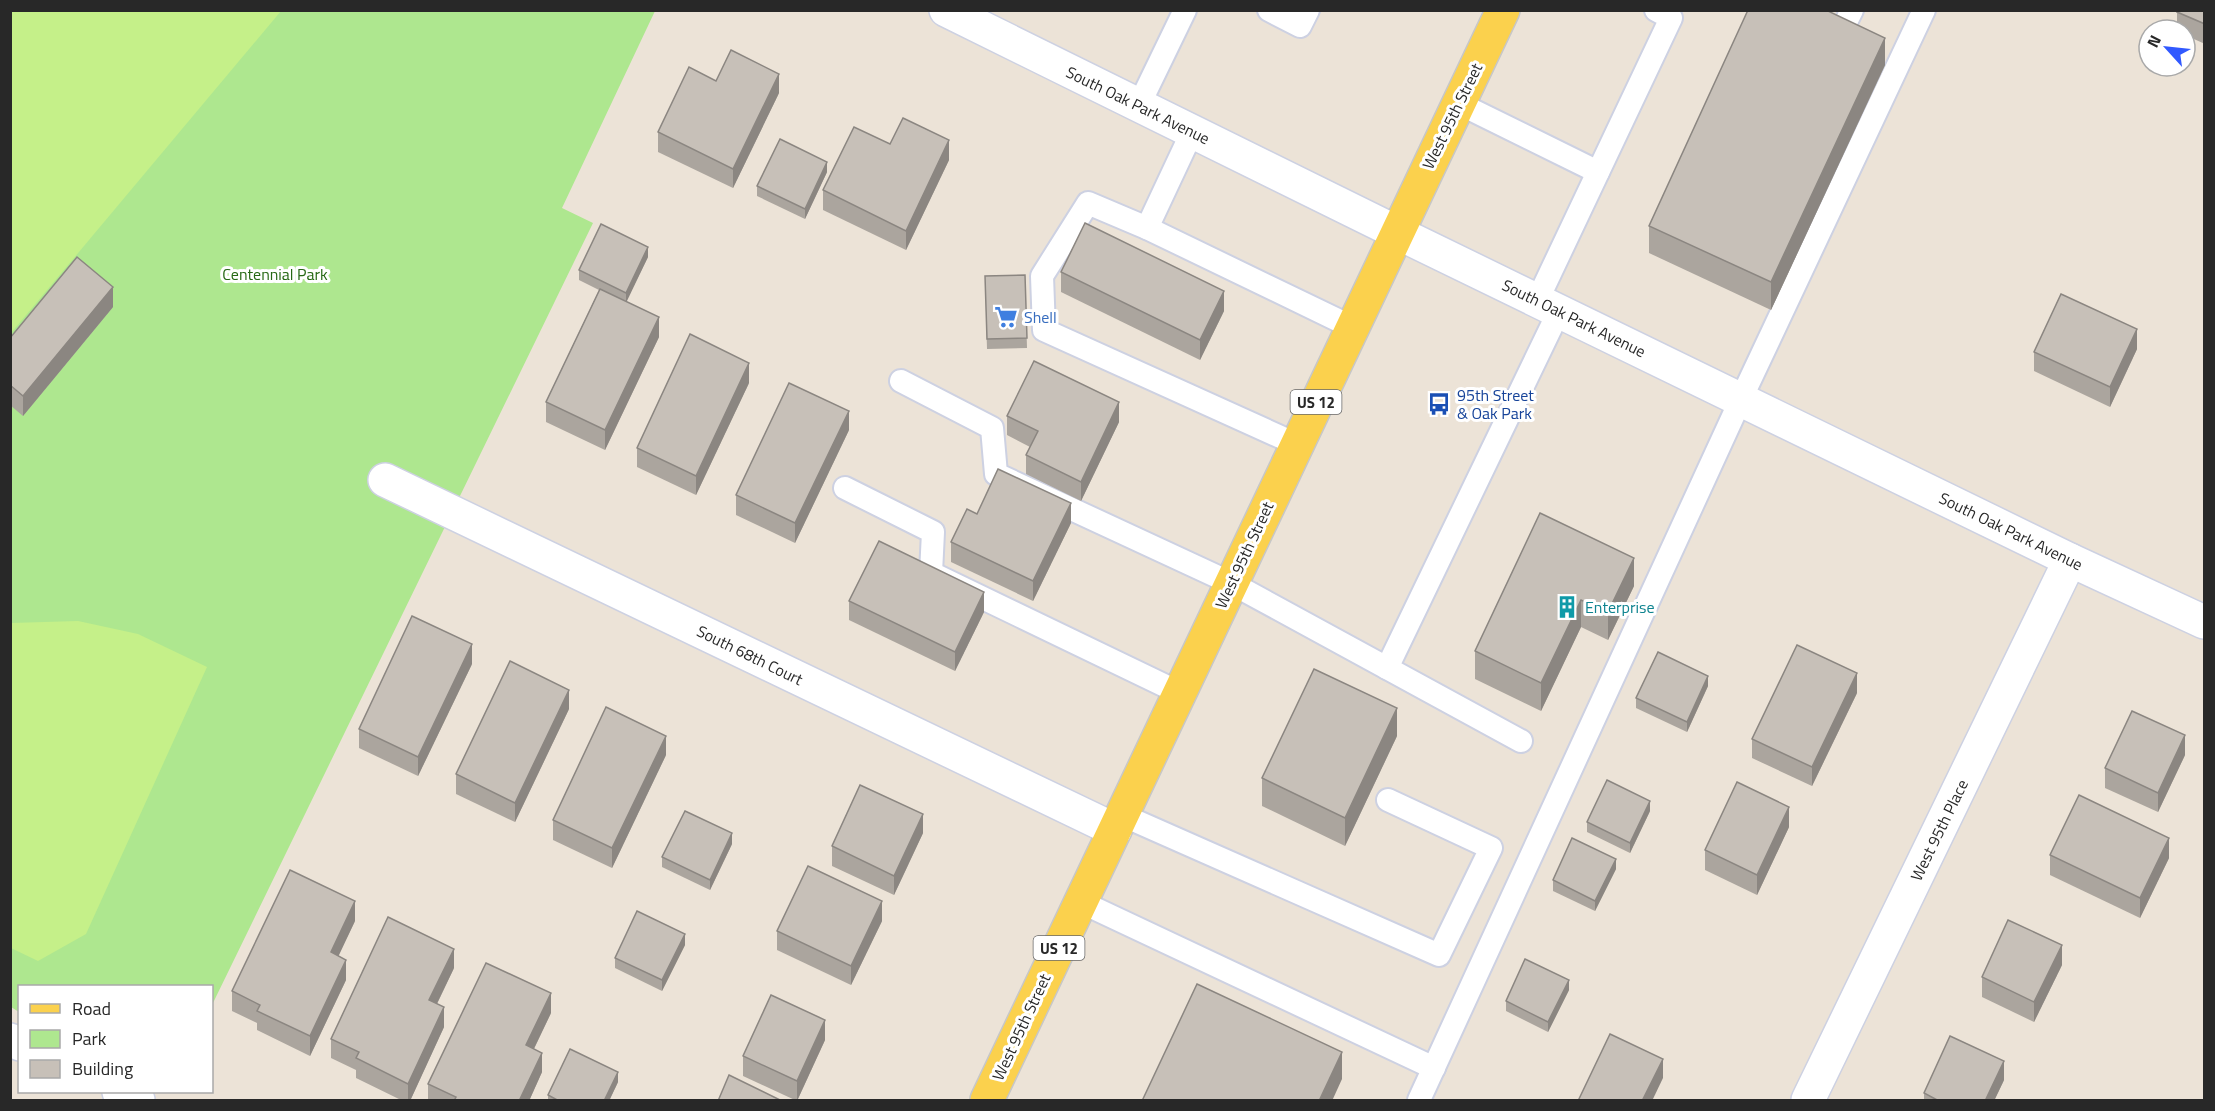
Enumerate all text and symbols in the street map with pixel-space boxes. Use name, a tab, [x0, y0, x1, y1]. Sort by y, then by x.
north arrow	[2137, 18, 2197, 78]
text: N	[2140, 31, 2167, 52]
street label: West 95th Street	[1416, 59, 1488, 173]
street label: South Oak Park Avenue	[1062, 60, 1214, 150]
park label: Centennial Park	[222, 262, 328, 286]
street label: South Oak Park Avenue	[1498, 273, 1650, 363]
supermarket icon: Shell	[993, 304, 1019, 330]
place label: Shell	[1024, 305, 1057, 329]
place label: 95th Street & Oak Park	[1457, 383, 1534, 425]
road number: US 12	[1290, 390, 1342, 414]
bus stop icon: 95th Street & Oak Park	[1426, 391, 1452, 417]
street label: South Oak Park Avenue	[1935, 486, 2087, 576]
street label: West 95th Street	[1209, 497, 1279, 612]
building icon: Enterprise	[1554, 594, 1580, 620]
place label: Enterprise	[1585, 595, 1655, 619]
street label: South 68th Court	[693, 619, 808, 691]
street label: West 95th Place	[1904, 775, 1974, 885]
road number: US 12	[1034, 936, 1084, 960]
street label: West 95th Street	[986, 969, 1056, 1084]
legend	[18, 985, 213, 1093]
text: Road	[72, 995, 111, 1022]
text: Park	[72, 1025, 107, 1052]
text: Building	[72, 1055, 133, 1082]

